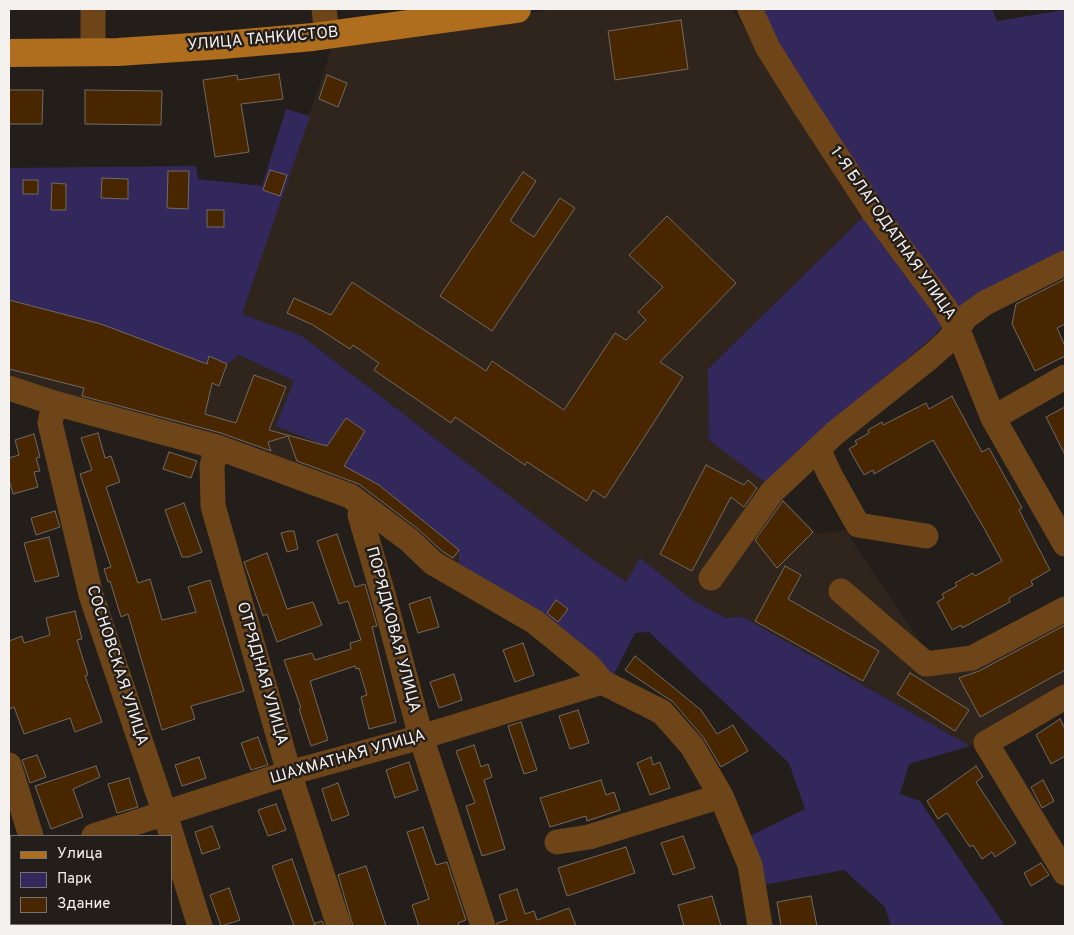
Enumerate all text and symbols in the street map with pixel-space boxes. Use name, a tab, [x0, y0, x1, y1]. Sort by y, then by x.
street label: УЛИЦА ТАНКИСТОВ	[187, 24, 339, 56]
street label: 1-Я БЛАГОДАТНАЯ УЛИЦА	[825, 144, 959, 324]
street label: ПОРЯДКОВАЯ УЛИЦА	[361, 545, 423, 715]
street label: СОСНОВСКАЯ УЛИЦА	[81, 583, 151, 749]
street label: ОТРЯДНАЯ УЛИЦА	[231, 600, 291, 748]
street label: ШАХМАТНАЯ УЛИЦА	[268, 727, 428, 789]
legend	[10, 835, 172, 925]
text: Улица	[57, 845, 102, 864]
text: Парк	[57, 870, 92, 889]
text: Здание	[57, 895, 110, 914]

